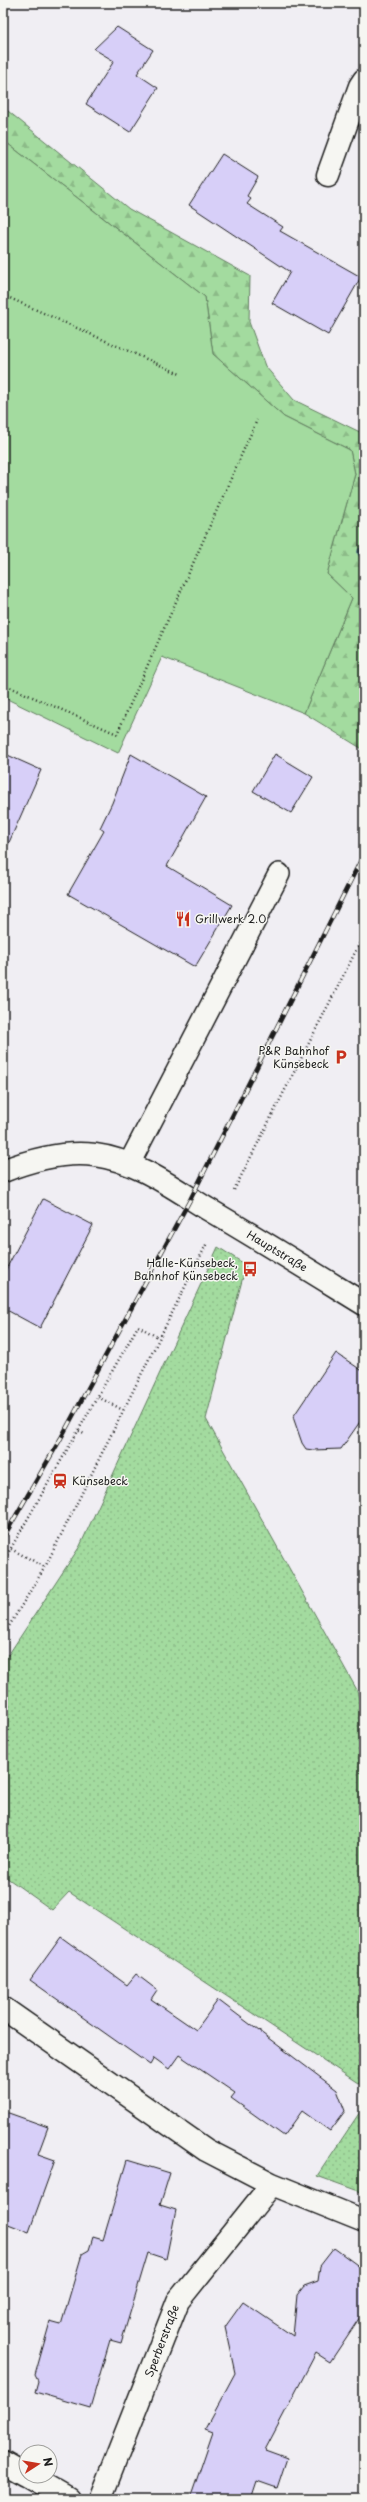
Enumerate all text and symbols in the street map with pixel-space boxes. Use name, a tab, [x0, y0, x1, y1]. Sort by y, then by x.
restaurant icon: Grillwerk 2.0	[174, 910, 192, 928]
place label: Grillwerk 2.0	[195, 910, 266, 927]
place label: P&R Bahnhof Künsebeck	[258, 1042, 330, 1072]
parking icon: P&R Bahnhof Künsebeck	[332, 1048, 350, 1066]
street label: Hauptstraße	[244, 1226, 311, 1275]
place label: Halle-Künsebeck, Bahnhof Künsebeck	[133, 1254, 238, 1284]
bus stop icon: Halle-Künsebeck, Bahnhof Künsebeck	[241, 1260, 259, 1278]
station icon: Künsebeck	[51, 1472, 69, 1490]
place label: Künsebeck	[72, 1472, 128, 1489]
street label: Sperberstraße	[140, 2302, 183, 2379]
north arrow	[18, 2444, 58, 2484]
text: N	[39, 2456, 58, 2468]

